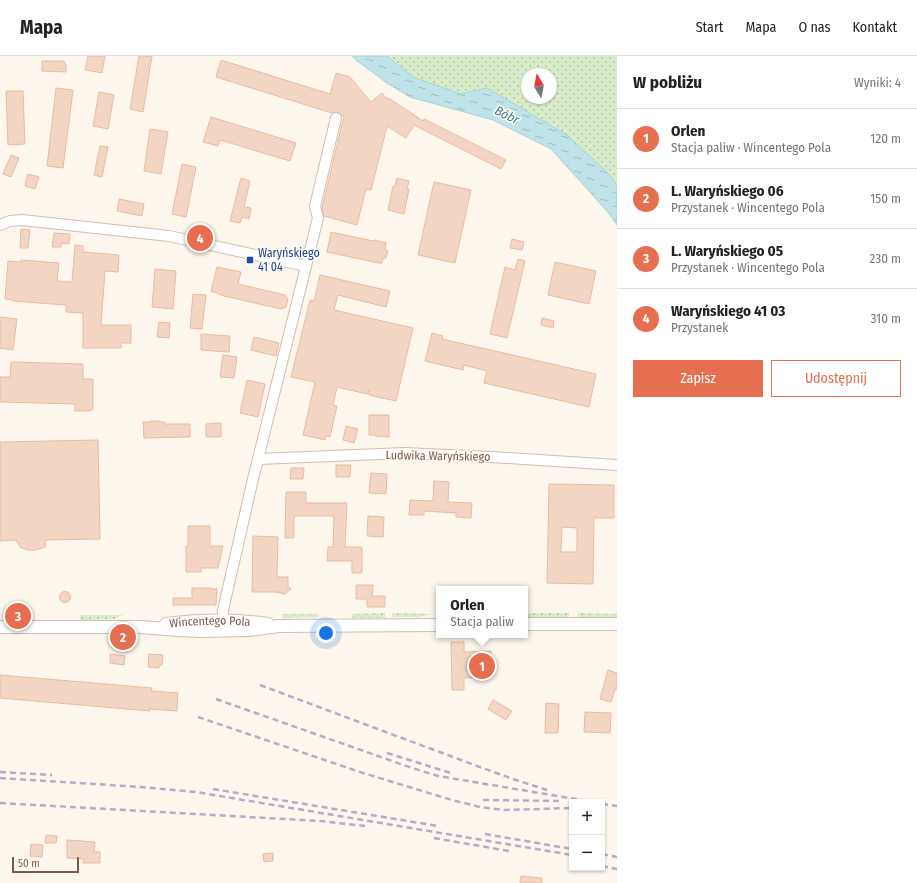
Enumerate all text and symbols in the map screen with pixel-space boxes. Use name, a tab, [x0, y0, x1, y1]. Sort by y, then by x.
text: Mapa	[20, 16, 63, 39]
text: Start	[696, 19, 723, 36]
text: Mapa	[745, 19, 776, 36]
text: O nas	[798, 19, 831, 36]
text: Kontakt	[853, 19, 897, 36]
north arrow	[521, 68, 557, 104]
text: W pobliżu	[633, 72, 702, 93]
text: Wyniki: 4	[854, 75, 901, 90]
water label: Bóbr	[492, 103, 522, 128]
text: Orlen	[671, 122, 705, 140]
text: 1	[643, 131, 649, 146]
text: 120 m	[870, 131, 901, 146]
text: Stacja paliw · Wincentego Pola	[671, 140, 831, 155]
text: L. Waryńskiego 06	[671, 182, 784, 200]
text: 2	[643, 191, 649, 206]
text: 150 m	[870, 191, 901, 206]
text: Przystanek · Wincentego Pola	[671, 200, 825, 215]
pin: 4	[187, 223, 213, 253]
text: L. Waryńskiego 05	[671, 242, 783, 260]
place label: Waryńskiego 41 04	[258, 246, 320, 274]
text: 3	[643, 251, 649, 266]
text: 230 m	[870, 251, 901, 266]
marker: Waryńskiego 41 04	[245, 255, 255, 265]
text: Przystanek · Wincentego Pola	[671, 260, 825, 275]
text: Waryńskiego 41 03	[671, 302, 785, 320]
text: 4	[643, 311, 649, 326]
text: 310 m	[871, 311, 901, 326]
text: Przystanek	[671, 320, 728, 335]
button: Zapisz	[633, 360, 763, 397]
button: Udostępnij	[771, 360, 901, 397]
street label: Ludwika Waryńskiego	[386, 448, 490, 464]
popup	[436, 586, 528, 638]
text: Orlen	[450, 596, 485, 614]
pin: 3	[5, 601, 31, 631]
street label: Wincentego Pola	[169, 614, 251, 631]
text: Stacja paliw	[450, 614, 514, 629]
pin: 2	[110, 622, 136, 652]
your location	[316, 623, 336, 643]
pin: 1	[469, 651, 495, 681]
map controls	[569, 799, 605, 871]
button: +	[569, 799, 605, 835]
button: −	[569, 835, 605, 871]
scale bar	[12, 855, 79, 874]
text: 50 m	[18, 857, 40, 870]

